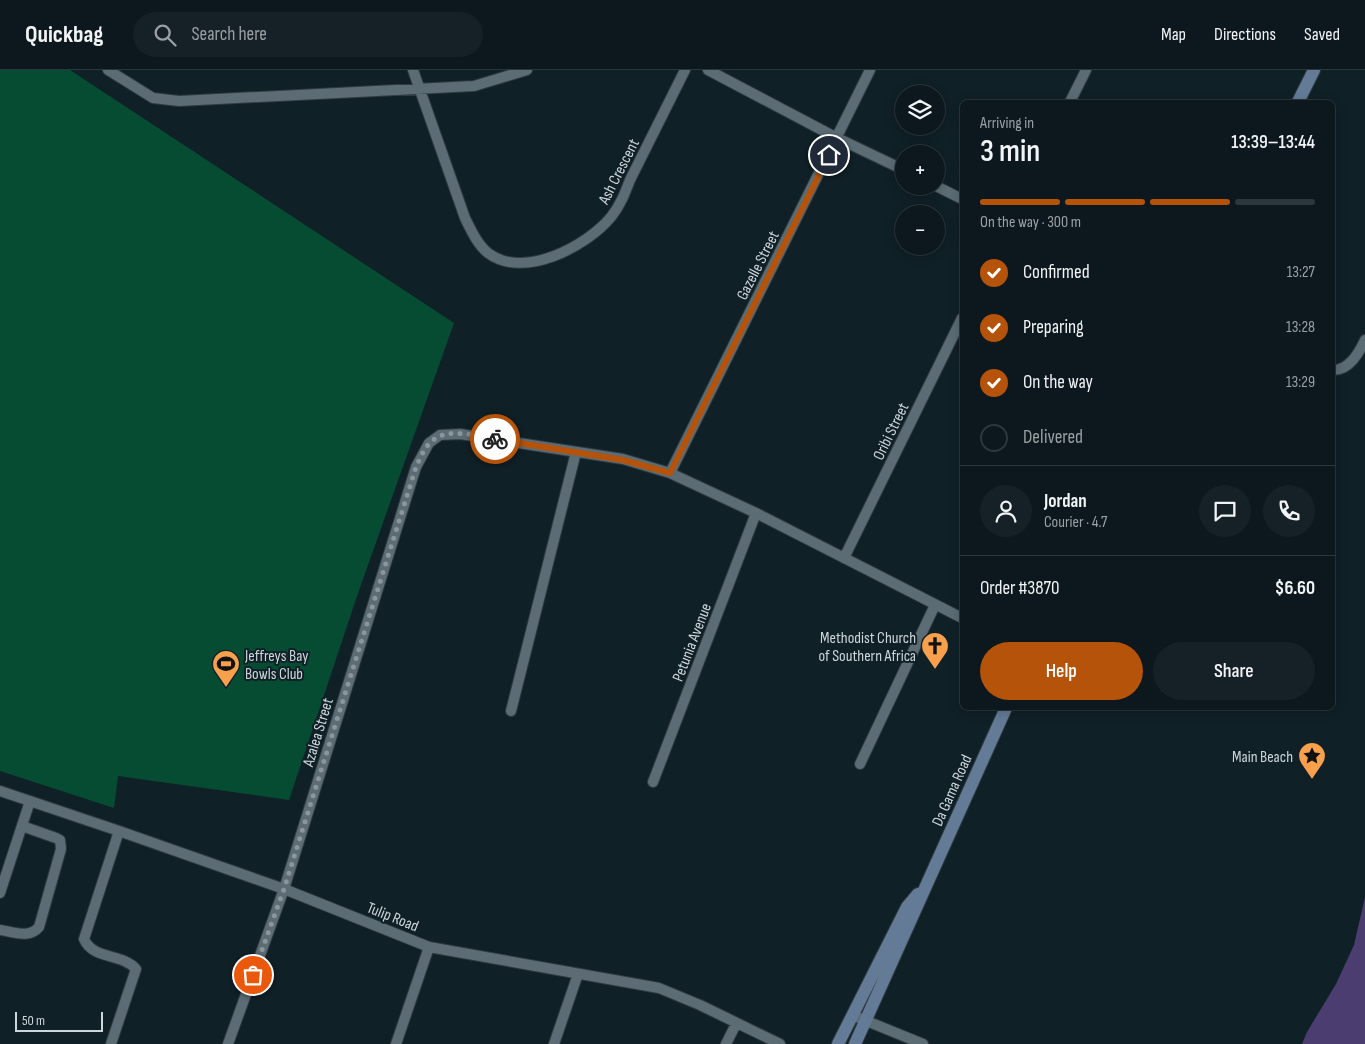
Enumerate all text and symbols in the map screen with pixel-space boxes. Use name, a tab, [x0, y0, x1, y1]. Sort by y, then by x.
search box	[133, 12, 483, 57]
text: Quickbag	[25, 20, 103, 49]
icon: search	[151, 21, 179, 49]
text: Search here	[191, 23, 267, 46]
text: Map	[1161, 24, 1186, 45]
text: Directions	[1214, 24, 1276, 45]
text: Saved	[1304, 24, 1340, 45]
map controls	[895, 85, 945, 255]
button: layers	[895, 85, 945, 135]
text: Arriving in	[980, 114, 1034, 133]
text: 13:39–13:44	[1231, 131, 1315, 154]
text: 3 min	[980, 132, 1040, 171]
pin	[808, 134, 850, 176]
street label: Ash Crescent	[594, 136, 644, 208]
icon: home	[815, 141, 843, 169]
button: +	[895, 145, 945, 195]
button: −	[895, 205, 945, 255]
text: On the way · 300 m	[980, 213, 1081, 232]
street label: Gazelle Street	[733, 228, 784, 303]
icon: check	[980, 259, 1008, 287]
text: Confirmed	[1023, 261, 1090, 284]
text: 13:27	[1287, 263, 1315, 282]
icon: check	[980, 314, 1008, 342]
text: Preparing	[1023, 316, 1084, 339]
text: 13:28	[1286, 318, 1315, 337]
icon: check	[980, 369, 1008, 397]
text: On the way	[1023, 371, 1093, 394]
text: 13:29	[1286, 373, 1315, 392]
street label: Oribi Street	[869, 400, 913, 463]
courier	[470, 414, 520, 464]
icon: bike	[481, 425, 509, 453]
text: Delivered	[1023, 426, 1083, 449]
button: person	[980, 485, 1032, 537]
button: chat	[1199, 485, 1251, 537]
button: phone	[1263, 485, 1315, 537]
text: Jordan	[1044, 490, 1087, 513]
text: Courier · 4.7	[1044, 513, 1107, 532]
text: Order #3870	[980, 577, 1059, 600]
text: $6.60	[1275, 577, 1315, 600]
street label: Petunia Avenue	[669, 601, 716, 684]
place label: Methodist Church of Southern Africa	[818, 629, 916, 666]
church icon: Methodist Church of Southern Africa	[920, 631, 950, 670]
button: Help	[980, 642, 1143, 700]
button: Share	[1153, 642, 1315, 700]
place label: Jeffreys Bay Bowls Club	[244, 647, 308, 684]
sports icon: Jeffreys Bay Bowls Club	[211, 649, 241, 688]
street label: Azalea Street	[299, 696, 338, 770]
place icon: Main Beach	[1297, 741, 1327, 780]
place label: Main Beach	[1232, 748, 1293, 767]
street label: Da Gama Road	[928, 752, 977, 829]
street label: Tulip Road	[364, 898, 421, 936]
pin	[232, 954, 274, 996]
icon: bag	[239, 961, 267, 989]
scale bar	[15, 1009, 102, 1032]
text: 50 m	[22, 1012, 45, 1029]

